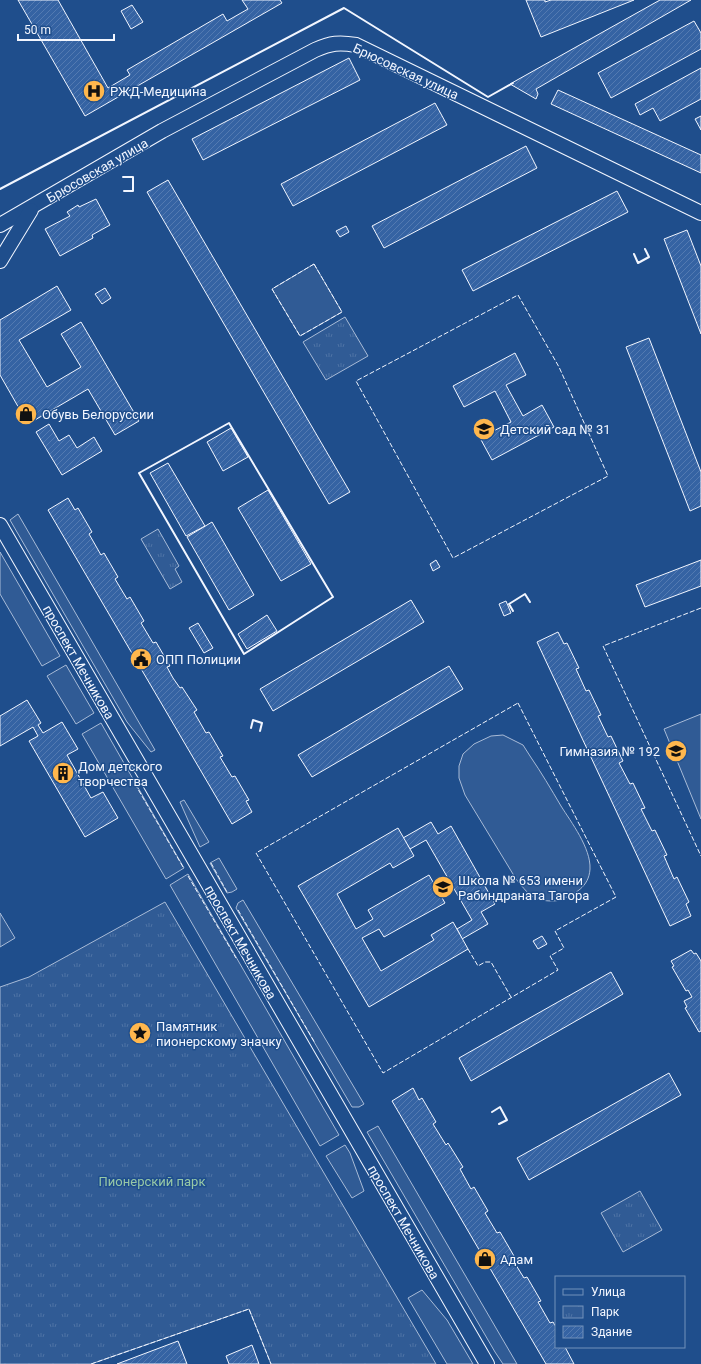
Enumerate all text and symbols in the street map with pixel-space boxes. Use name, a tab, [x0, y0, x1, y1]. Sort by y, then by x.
scale bar	[18, 16, 114, 42]
text: 50 m	[24, 23, 51, 37]
street label: Брюсовская улица	[351, 40, 461, 102]
hospital icon: РЖД-Медицина	[81, 78, 107, 104]
place label: РЖД-Медицина	[110, 84, 207, 99]
street label: Брюсовская улица	[44, 135, 151, 206]
shop icon: Обувь Белоруссии	[13, 401, 39, 427]
place label: Обувь Белоруссии	[42, 407, 154, 422]
school or university icon: Детский сад № 31	[471, 416, 497, 442]
place label: Детский сад № 31	[500, 422, 611, 437]
street label: проспект Мечникова	[40, 603, 117, 722]
public building icon: ОПП Полиции	[128, 646, 154, 672]
place label: ОПП Полиции	[156, 652, 241, 667]
school or university icon: Гимназия № 192	[663, 738, 689, 764]
place label: Гимназия № 192	[559, 744, 660, 759]
place label: Дом детского творчества	[78, 759, 162, 789]
building icon: Дом детского творчества	[50, 760, 76, 786]
place label: Школа № 653 имени Рабиндраната Тагора	[458, 873, 589, 903]
school or university icon: Школа № 653 имени Рабиндраната Тагора	[430, 874, 456, 900]
street label: проспект Мечникова	[202, 883, 279, 1002]
place label: Памятник пионерскому значку	[156, 1019, 282, 1049]
place icon: Памятник пионерскому значку	[127, 1020, 153, 1046]
street label: проспект Мечникова	[365, 1163, 442, 1282]
park label: Пионерский парк	[99, 1174, 205, 1189]
shop icon: Адам	[472, 1246, 498, 1272]
place label: Адам	[500, 1252, 533, 1267]
legend	[555, 1276, 685, 1348]
text: Улица	[591, 1285, 626, 1299]
text: Парк	[591, 1305, 620, 1319]
text: Здание	[591, 1325, 632, 1339]

